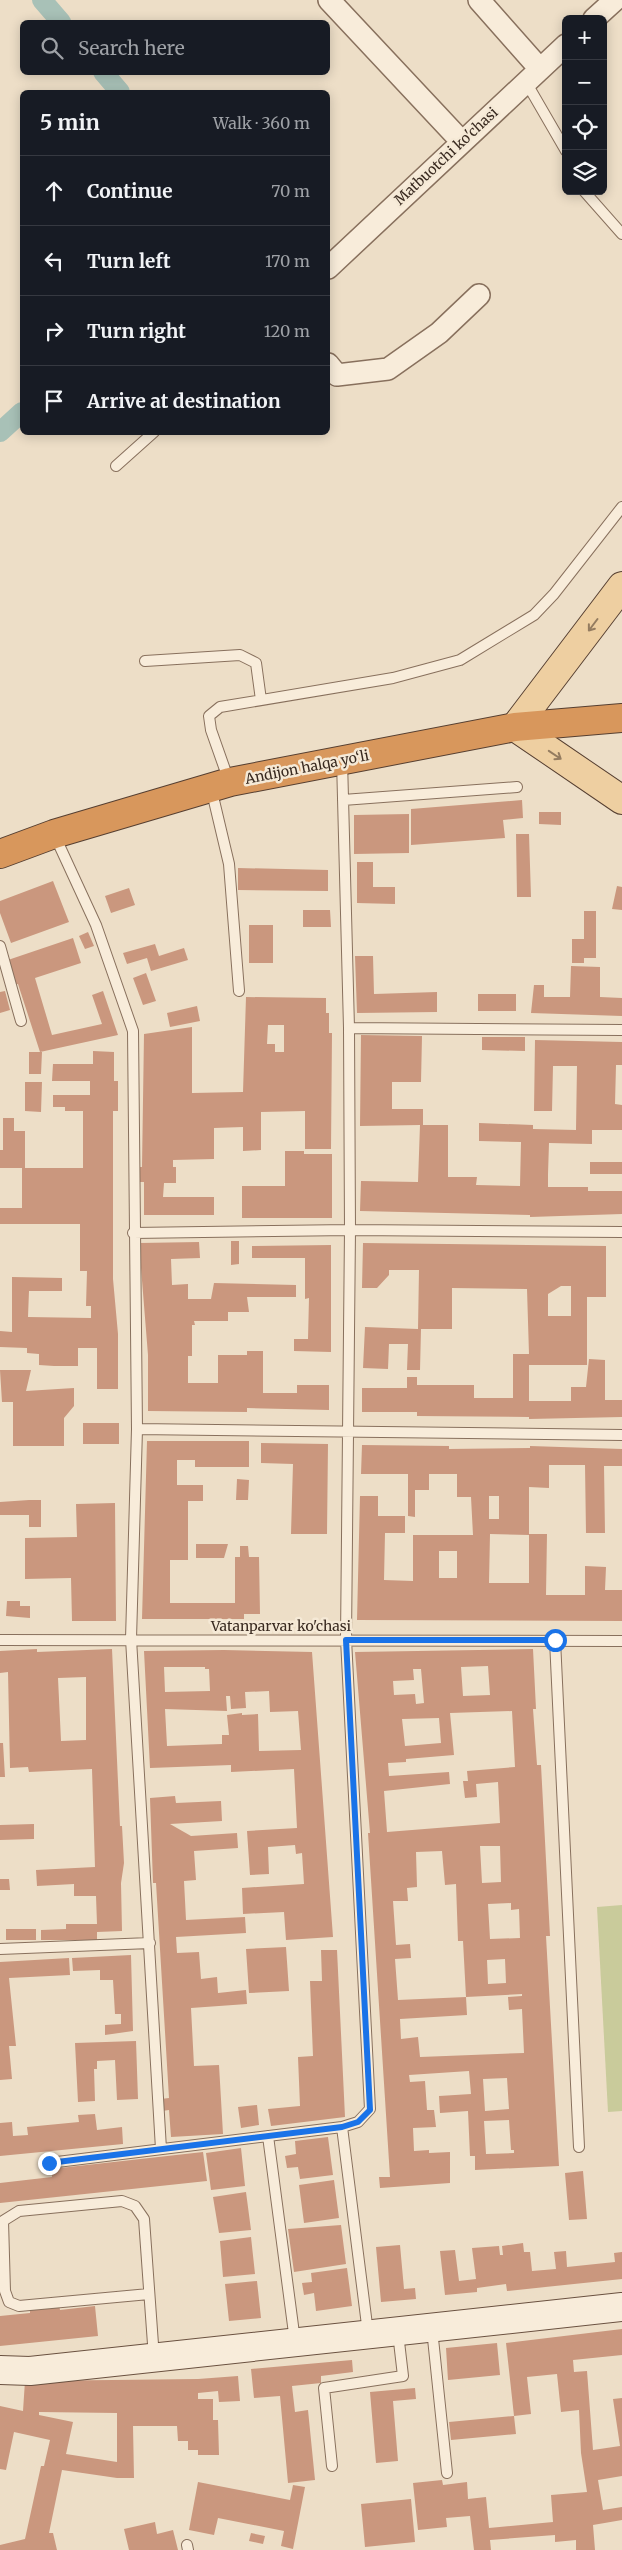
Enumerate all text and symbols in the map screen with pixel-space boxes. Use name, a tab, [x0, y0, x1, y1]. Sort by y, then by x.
map controls	[562, 15, 607, 195]
button: +	[562, 15, 607, 60]
search box	[20, 20, 330, 75]
icon: search	[38, 34, 66, 62]
text: Search here	[78, 36, 185, 60]
button: −	[562, 60, 607, 105]
street label: Matbuotchi ko'chasi	[390, 103, 502, 209]
button: locate	[562, 105, 607, 150]
text: 5 min	[40, 109, 100, 136]
text: Walk · 360 m	[213, 113, 310, 133]
button: layers	[562, 150, 607, 195]
icon: ahead	[40, 177, 68, 205]
text: Continue	[87, 179, 173, 203]
text: 70 m	[271, 181, 310, 201]
icon: left	[40, 247, 68, 275]
text: Turn left	[87, 249, 171, 273]
text: 170 m	[265, 251, 310, 271]
icon: right	[40, 317, 68, 345]
text: Turn right	[87, 319, 186, 343]
text: 120 m	[264, 321, 310, 341]
icon: arrive	[40, 387, 68, 415]
text: Arrive at destination	[87, 389, 281, 413]
one-way arrow	[587, 618, 598, 631]
street label: Andijon halqa yo‘li	[243, 746, 371, 788]
one-way arrow	[548, 750, 562, 760]
street label: Vatanparvar ko'chasi	[210, 1617, 352, 1635]
route start	[544, 1629, 567, 1652]
route end	[38, 2152, 61, 2175]

